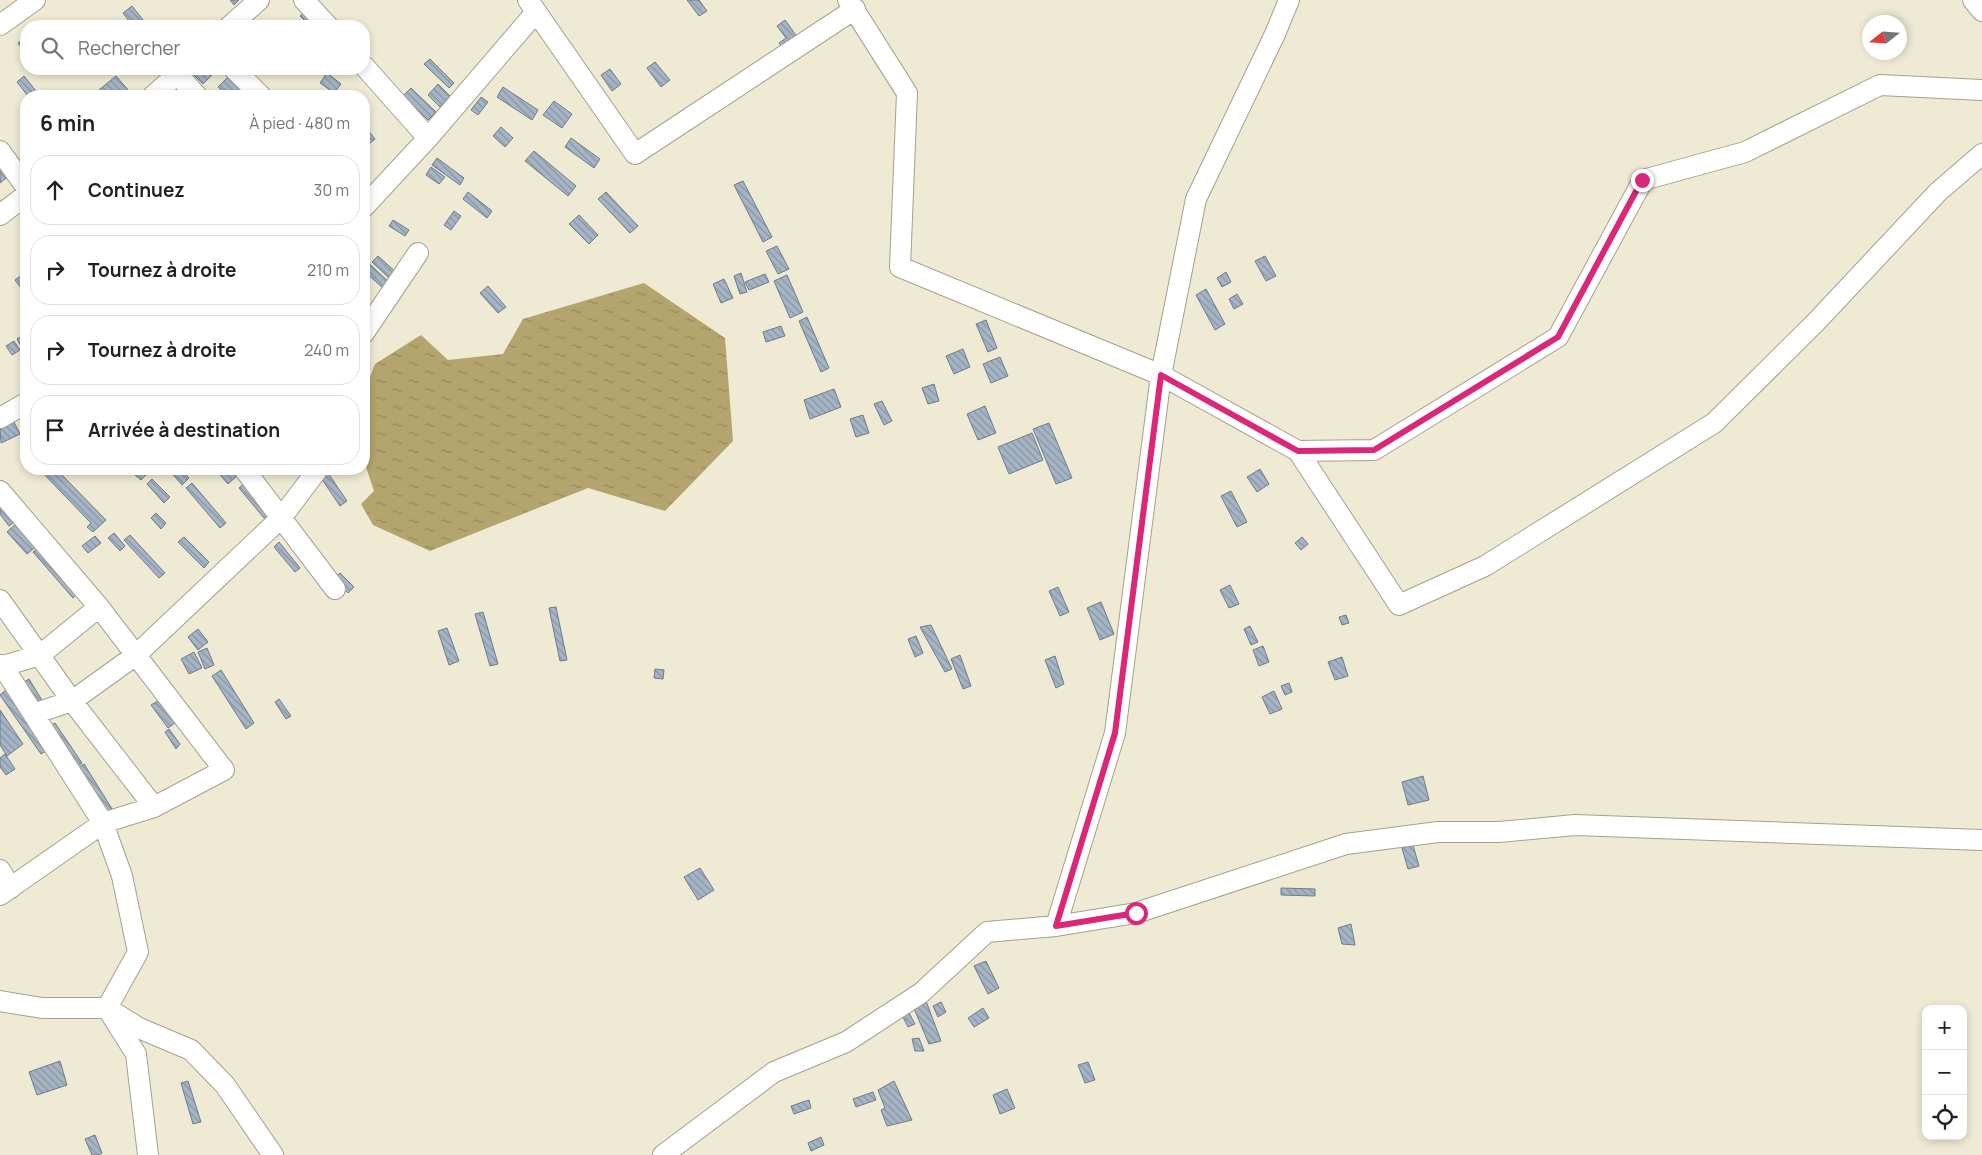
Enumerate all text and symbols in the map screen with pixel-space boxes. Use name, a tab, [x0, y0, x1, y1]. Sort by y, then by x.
north arrow	[1862, 15, 1907, 60]
search box	[20, 20, 370, 75]
icon: search	[38, 34, 66, 62]
text: Rechercher	[78, 35, 180, 61]
text: 6 min	[40, 109, 95, 137]
text: À pied · 480 m	[249, 112, 350, 134]
route end	[1631, 169, 1654, 192]
icon: ahead	[41, 176, 69, 204]
text: Continuez	[88, 177, 185, 203]
text: 30 m	[314, 179, 349, 201]
icon: right	[41, 256, 69, 284]
text: Tournez à droite	[88, 257, 236, 283]
text: 210 m	[307, 259, 349, 281]
icon: right	[41, 336, 69, 364]
text: Tournez à droite	[88, 337, 236, 363]
text: 240 m	[304, 339, 349, 361]
icon: arrive	[41, 416, 69, 444]
text: Arrivée à destination	[88, 417, 280, 443]
route start	[1125, 902, 1148, 925]
map controls	[1922, 1005, 1967, 1140]
button: +	[1922, 1005, 1967, 1050]
button: −	[1922, 1050, 1967, 1095]
button: locate	[1922, 1095, 1967, 1140]

